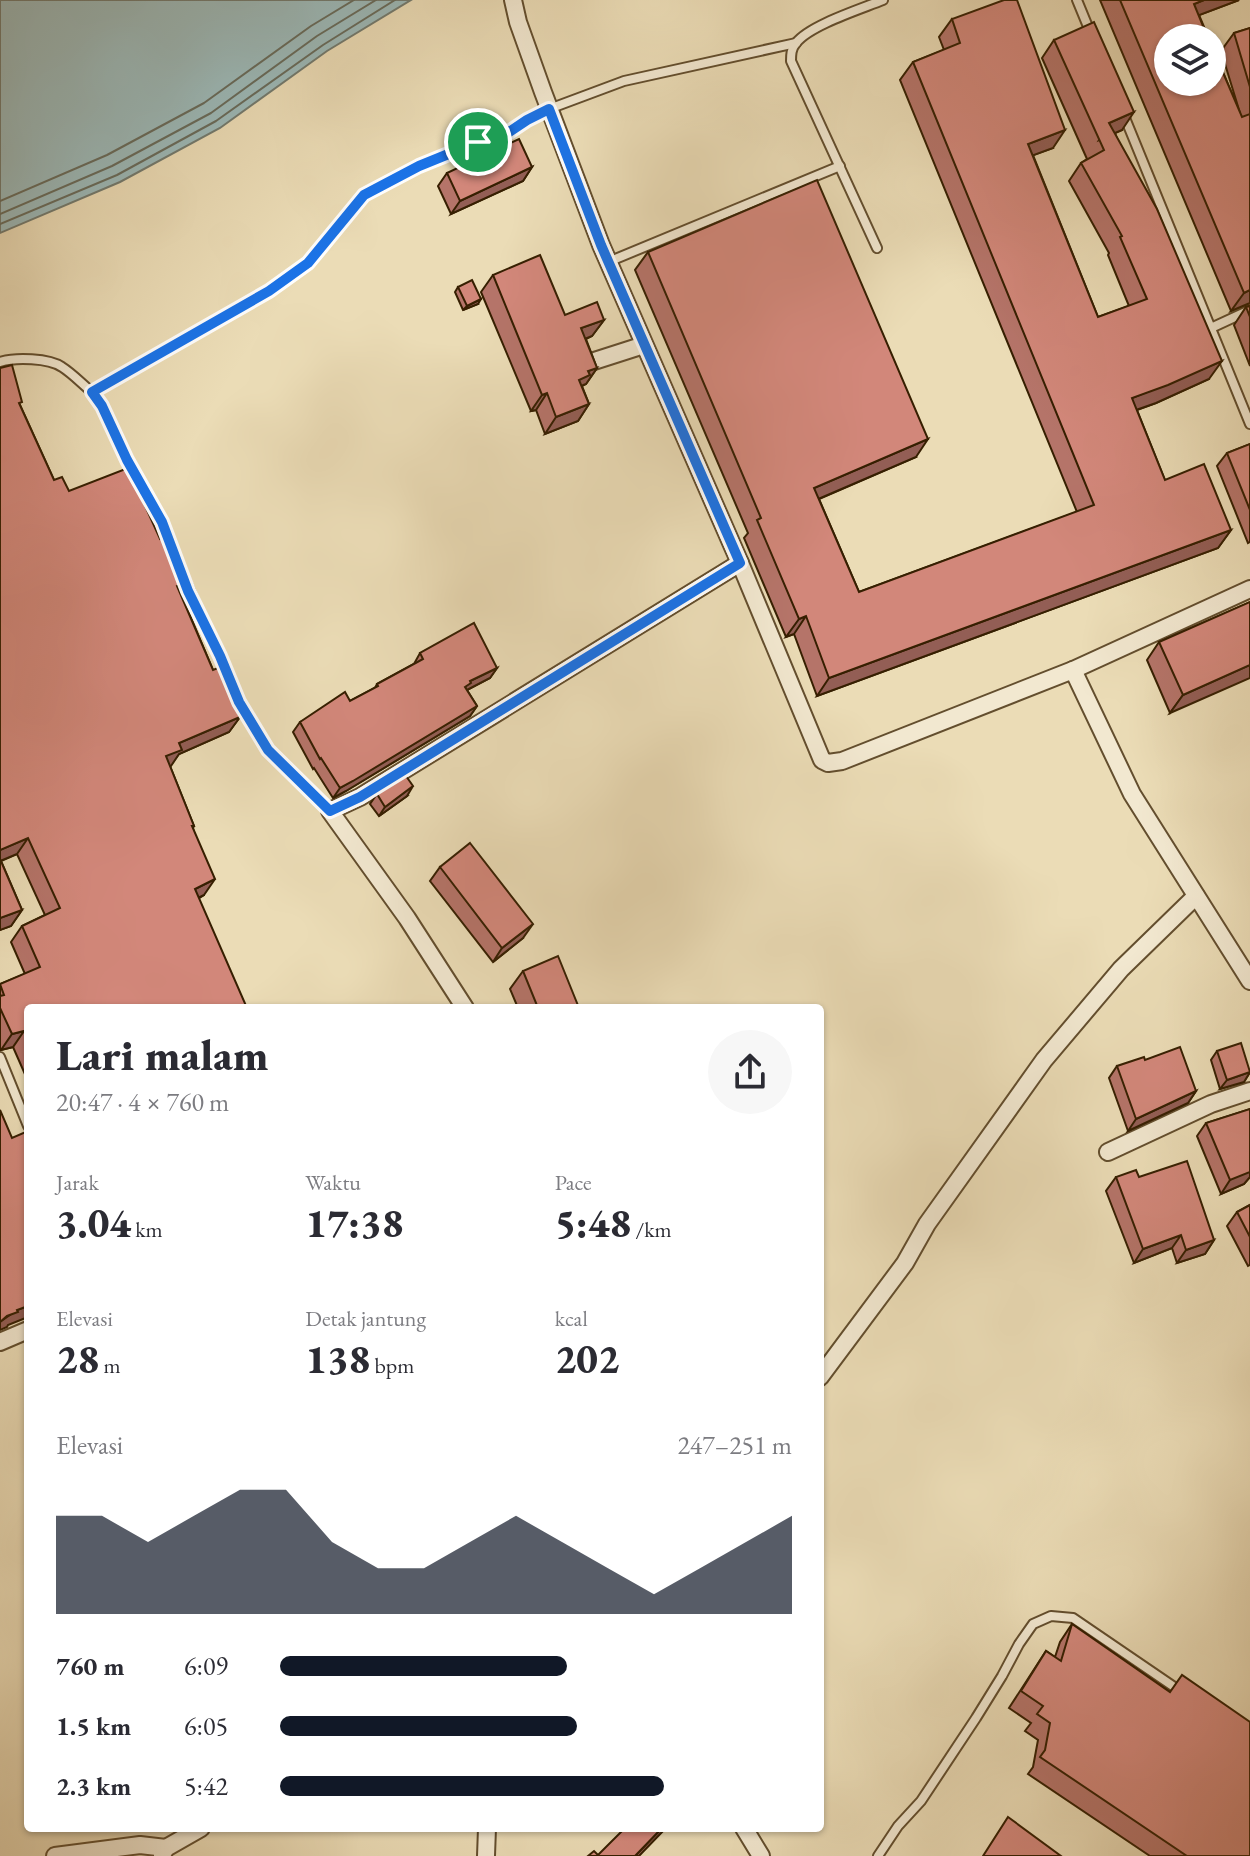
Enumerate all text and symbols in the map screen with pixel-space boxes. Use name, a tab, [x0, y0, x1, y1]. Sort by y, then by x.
map controls	[1154, 24, 1226, 96]
button: layers	[1154, 24, 1226, 96]
pin	[444, 108, 512, 176]
icon: arrive	[456, 120, 500, 164]
text: Lari malam	[56, 1026, 269, 1083]
button: share	[708, 1030, 792, 1114]
text: 20:47 · 4 × 760 m	[56, 1085, 229, 1119]
text: Jarak	[56, 1168, 99, 1197]
text: Waktu	[305, 1168, 361, 1197]
text: Pace	[555, 1168, 592, 1197]
text: 3.04	[56, 1197, 131, 1249]
text: 17:38	[305, 1197, 403, 1249]
text: 5:48	[555, 1197, 631, 1249]
text: km	[131, 1215, 163, 1244]
text: /km	[631, 1215, 672, 1244]
text: Elevasi	[56, 1304, 113, 1333]
text: Detak jantung	[305, 1304, 426, 1333]
text: kcal	[555, 1304, 588, 1333]
text: 28	[56, 1333, 99, 1385]
text: 138	[305, 1333, 370, 1385]
text: 202	[555, 1333, 619, 1385]
text: m	[99, 1351, 121, 1380]
text: bpm	[370, 1351, 414, 1380]
text: Elevasi	[56, 1428, 123, 1462]
text: 247–251 m	[677, 1428, 792, 1462]
text: 760 m	[56, 1649, 124, 1683]
text: 6:09	[184, 1649, 228, 1683]
text: 1.5 km	[56, 1709, 131, 1743]
text: 6:05	[184, 1709, 228, 1743]
text: 2.3 km	[56, 1769, 131, 1803]
text: 5:42	[184, 1769, 228, 1803]

